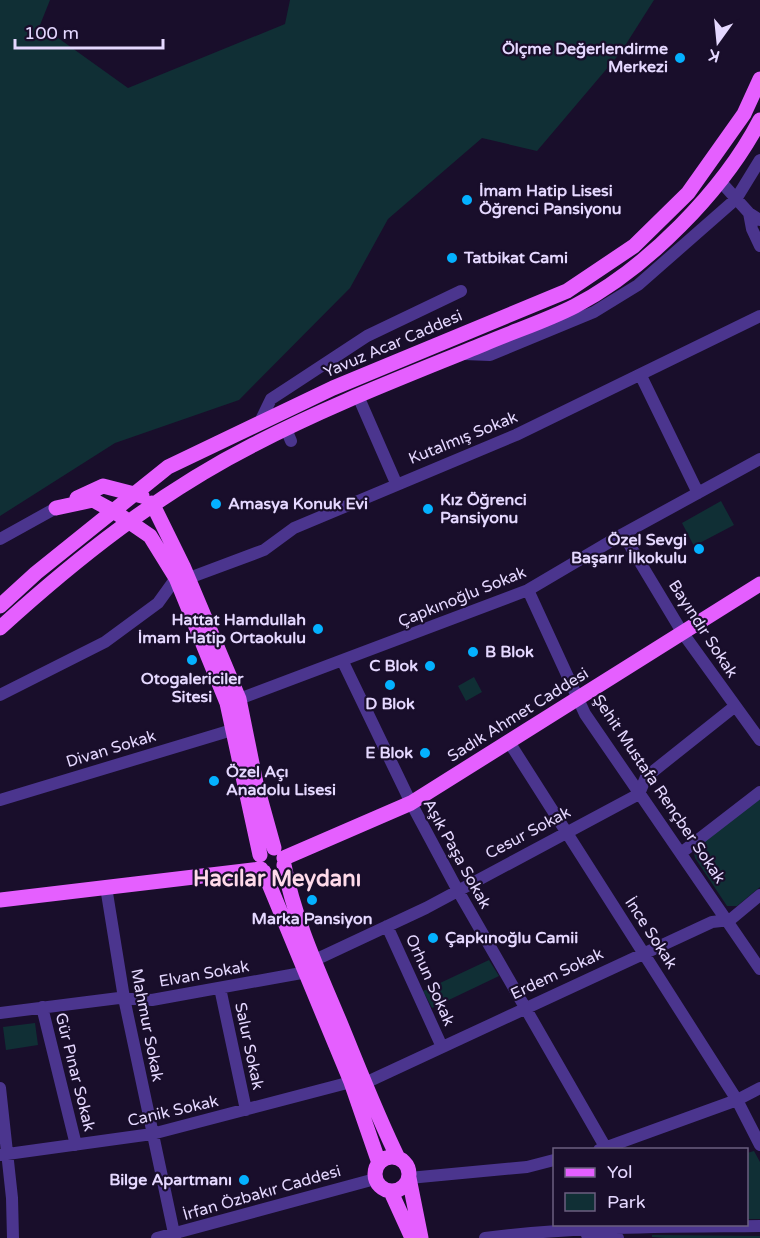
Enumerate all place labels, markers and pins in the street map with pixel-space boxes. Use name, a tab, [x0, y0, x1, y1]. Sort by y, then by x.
place label: Ölçme Değerlendirme Merkezi	[502, 39, 668, 77]
marker: Ölçme Değerlendirme Merkezi	[673, 51, 687, 65]
place label: İmam Hatip Lisesi Öğrenci Pansiyonu	[479, 181, 622, 219]
marker: İmam Hatip Lisesi Öğrenci Pansiyonu	[460, 193, 474, 207]
place label: Tatbikat Cami	[463, 248, 568, 268]
marker: Tatbikat Cami	[445, 251, 459, 265]
place label: Kız Öğrenci Pansiyonu	[440, 490, 527, 528]
place label: Amasya Konuk Evi	[228, 494, 368, 514]
marker: Amasya Konuk Evi	[209, 497, 223, 511]
marker: Kız Öğrenci Pansiyonu	[421, 502, 435, 516]
place label: Özel Sevgi Başarır İlkokulu	[571, 530, 687, 568]
marker: Özel Sevgi Başarır İlkokulu	[692, 542, 706, 556]
place label: Hattat Hamdullah İmam Hatip Ortaokulu	[138, 610, 306, 648]
marker: Hattat Hamdullah İmam Hatip Ortaokulu	[311, 622, 325, 636]
place label: B Blok	[485, 642, 534, 662]
marker: B Blok	[466, 645, 480, 659]
marker: Otogalericiler Sitesi	[185, 653, 199, 667]
place label: C Blok	[369, 656, 418, 676]
marker: C Blok	[423, 659, 437, 673]
place label: Otogalericiler Sitesi	[141, 669, 244, 707]
marker: D Blok	[383, 678, 397, 692]
place label: D Blok	[365, 694, 415, 714]
place label: E Blok	[365, 743, 413, 763]
marker: E Blok	[418, 746, 432, 760]
place label: Özel Açı Anadolu Lisesi	[226, 762, 336, 800]
marker: Özel Açı Anadolu Lisesi	[207, 774, 221, 788]
marker: Marka Pansiyon	[305, 893, 319, 907]
place label: Marka Pansiyon	[252, 909, 372, 929]
place label: Çapkınoğlu Camii	[445, 928, 578, 948]
marker: Çapkınoğlu Camii	[426, 931, 440, 945]
place label: Bilge Apartmanı	[109, 1170, 232, 1190]
marker: Bilge Apartmanı	[237, 1173, 251, 1187]

